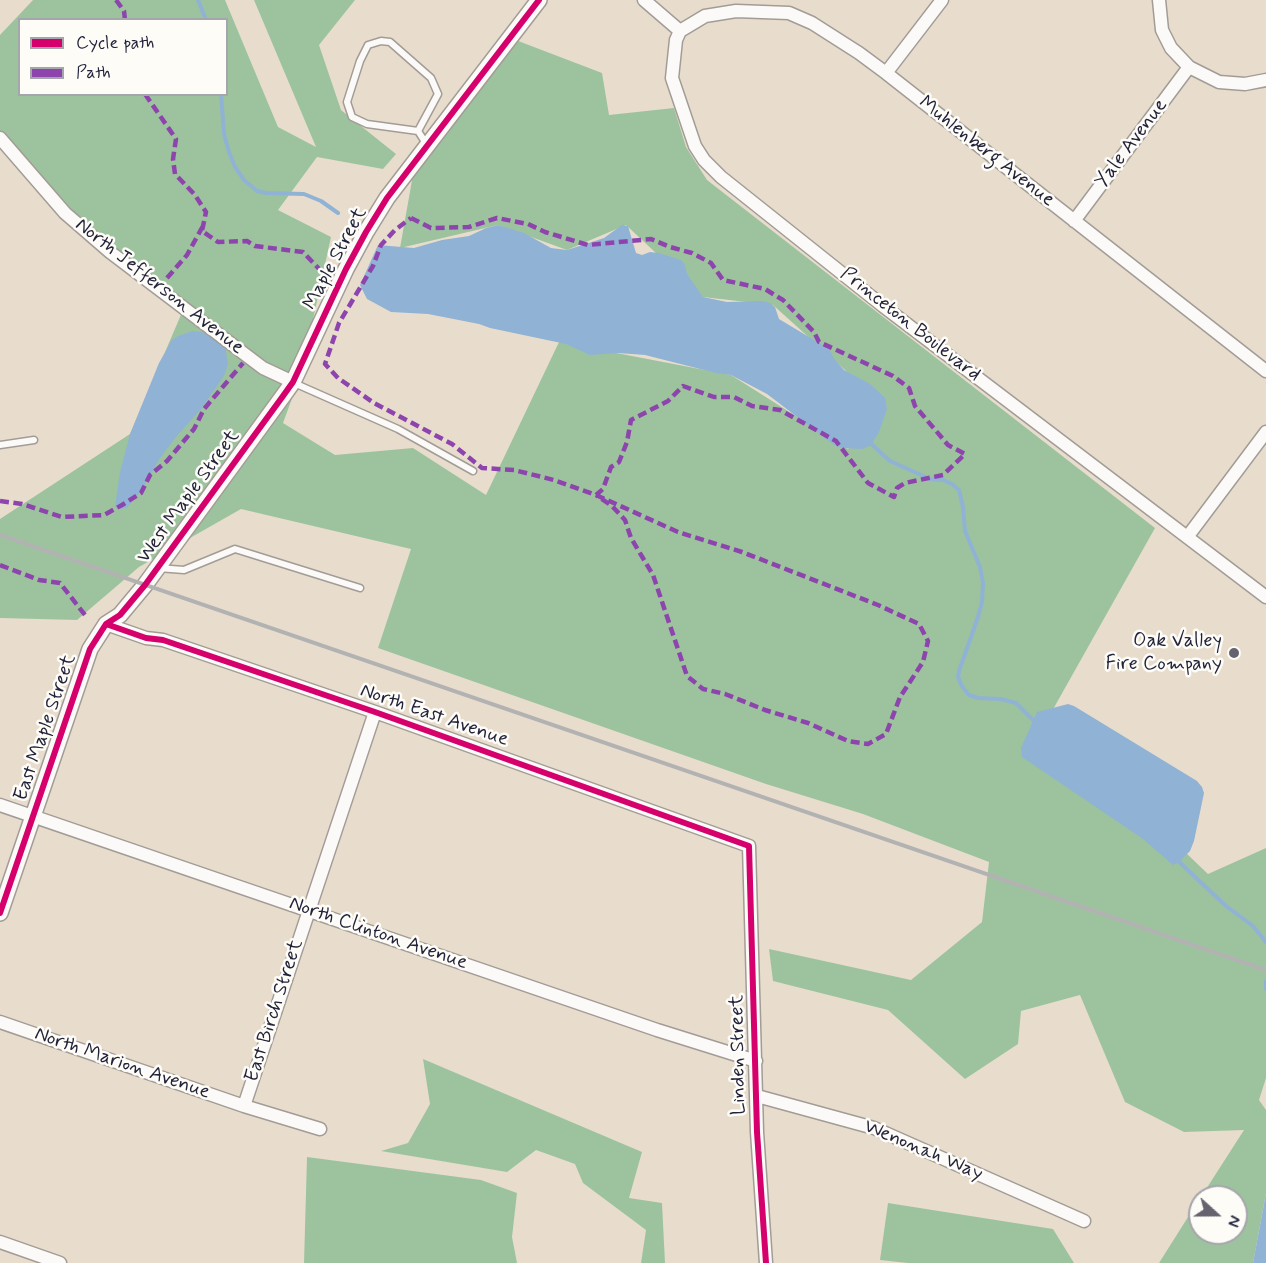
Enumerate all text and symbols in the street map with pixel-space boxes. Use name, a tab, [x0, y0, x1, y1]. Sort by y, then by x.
legend	[18, 18, 228, 96]
text: Cycle path	[76, 31, 154, 55]
text: Path	[76, 61, 111, 85]
street label: Muhlenberg Avenue	[913, 91, 1059, 213]
street label: Yale Avenue	[1091, 95, 1173, 193]
street label: Maple Street	[299, 204, 373, 314]
street label: North Jefferson Avenue	[70, 214, 248, 360]
street label: Princeton Boulevard	[835, 263, 985, 387]
street label: West Maple Street	[133, 426, 245, 568]
place label: Oak Valley Fire Company	[1105, 630, 1222, 677]
marker: Oak Valley Fire Company	[1227, 646, 1241, 660]
street label: East Maple Street	[10, 652, 82, 804]
street label: North East Avenue	[357, 679, 511, 753]
street label: North Clinton Avenue	[286, 892, 470, 976]
street label: East Birch Street	[241, 937, 309, 1085]
street label: Linden Street	[726, 995, 752, 1115]
street label: North Marion Avenue	[31, 1023, 213, 1105]
street label: Wenonah Way	[860, 1115, 986, 1187]
north arrow	[1188, 1185, 1248, 1245]
text: N	[1222, 1212, 1245, 1230]

